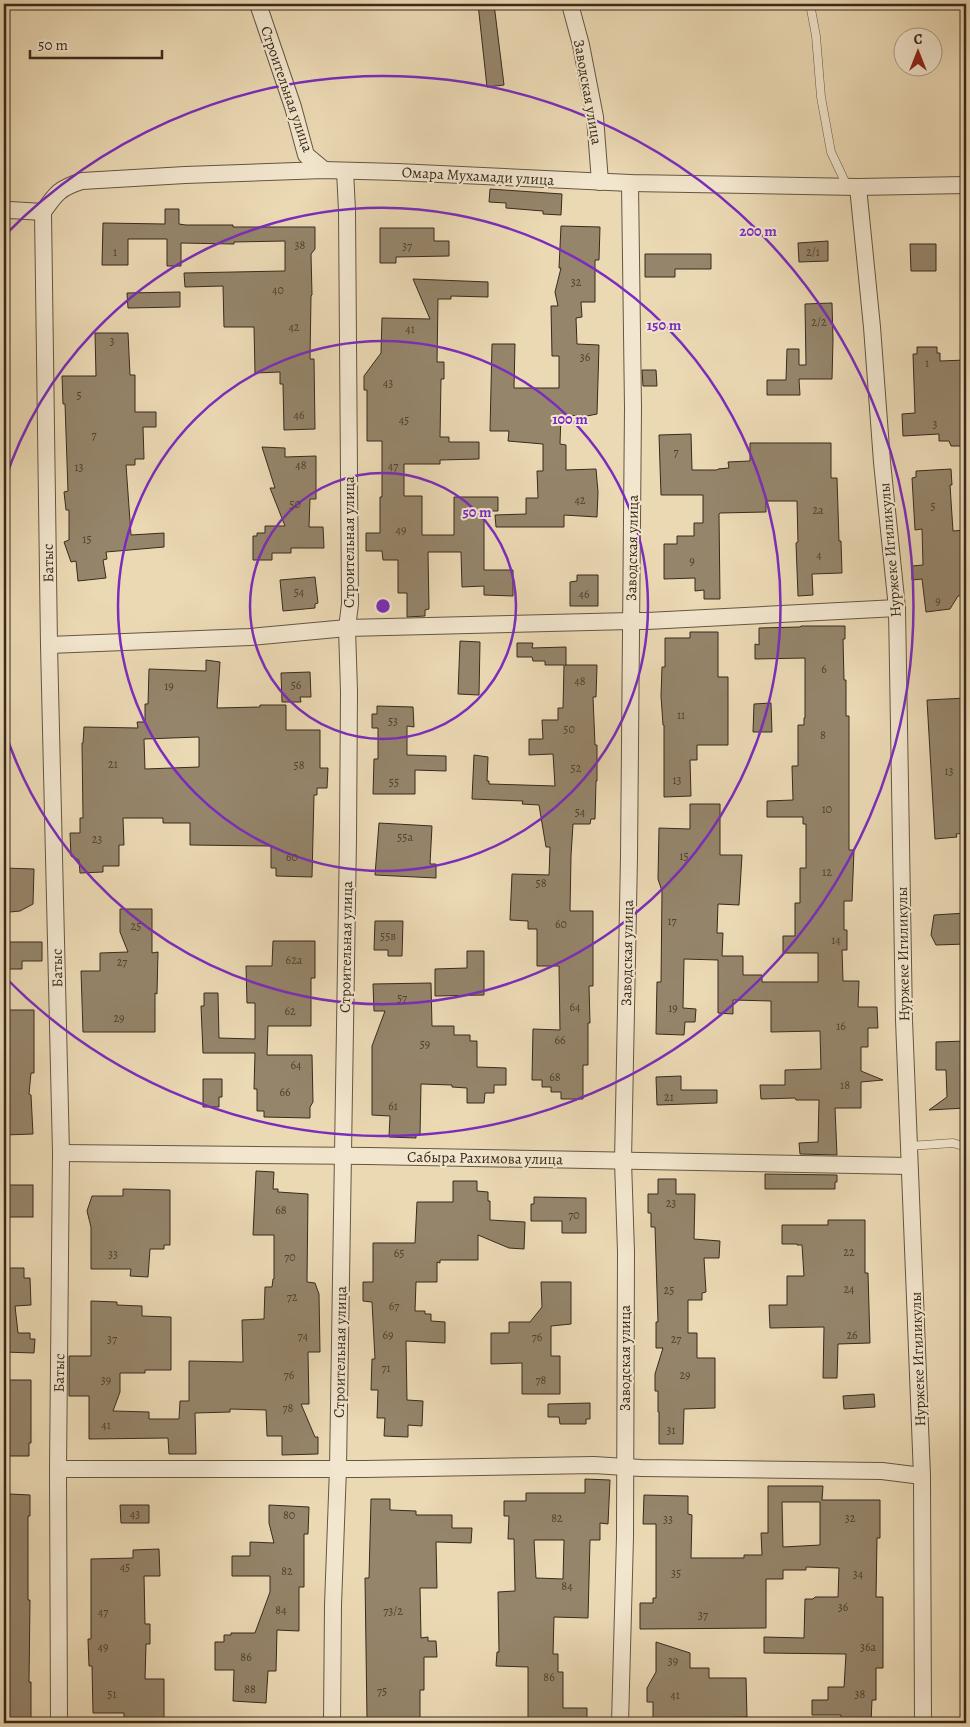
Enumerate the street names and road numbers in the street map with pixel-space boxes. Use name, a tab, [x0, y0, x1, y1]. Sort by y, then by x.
street label: Строительная улица	[256, 23, 318, 155]
street label: Заводская улица	[569, 38, 607, 146]
street label: Омара Мухамади улица	[401, 162, 555, 190]
street label: Строительная улица	[339, 476, 359, 608]
street label: Нуржеке Игиликулы	[874, 482, 906, 618]
street label: Заводская улица	[621, 495, 643, 601]
street label: Батыс	[38, 543, 58, 583]
street label: Строительная улица	[335, 881, 357, 1013]
street label: Нуржеке Игиликулы	[892, 886, 914, 1022]
street label: Заводская улица	[616, 900, 638, 1006]
street label: Батыс	[47, 948, 67, 988]
street label: Сабыра Рахимова улица	[407, 1147, 563, 1169]
street label: Строительная улица	[329, 1286, 351, 1418]
street label: Нуржеке Игиликулы	[906, 1291, 930, 1427]
street label: Заводская улица	[615, 1305, 635, 1411]
street label: Батыс	[49, 1353, 69, 1393]

